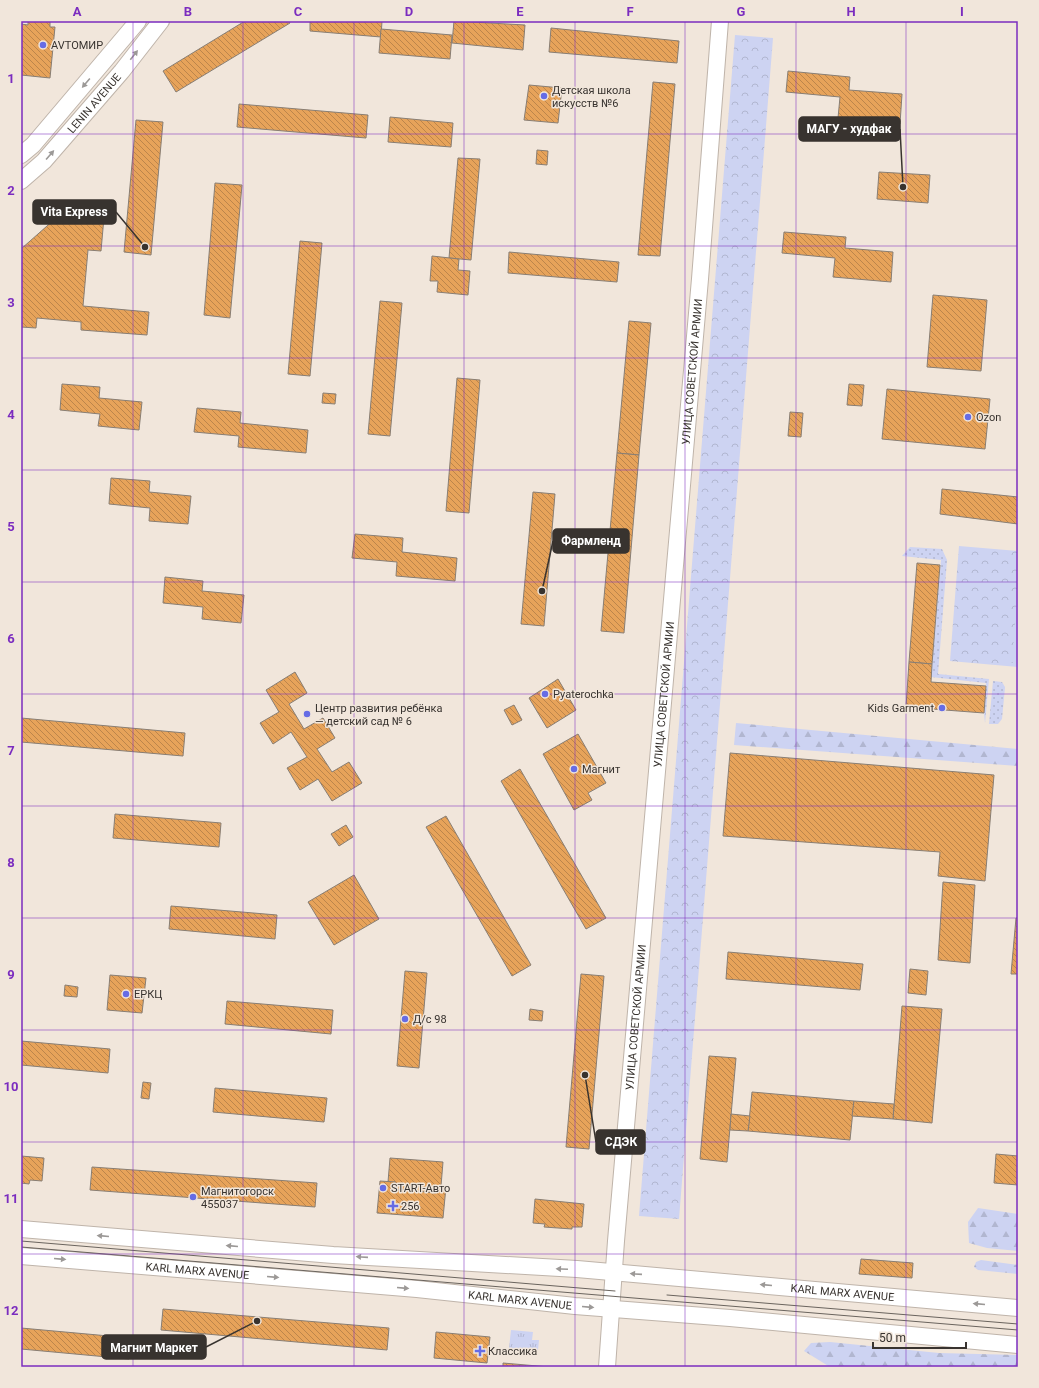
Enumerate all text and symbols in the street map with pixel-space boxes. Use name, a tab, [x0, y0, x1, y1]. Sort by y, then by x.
text: A	[73, 4, 82, 19]
text: B	[184, 4, 192, 19]
text: C	[294, 4, 303, 19]
text: D	[405, 4, 413, 19]
text: E	[516, 4, 524, 19]
text: F	[626, 4, 634, 19]
text: G	[737, 4, 746, 19]
text: H	[846, 4, 856, 19]
text: I	[960, 4, 964, 19]
place label: AVTOМИР	[51, 39, 103, 52]
marker: AVTOМИР	[38, 40, 48, 50]
one-way arrow	[129, 50, 138, 61]
text: 1	[7, 71, 15, 86]
street label: LENIN AVENUE	[65, 71, 124, 136]
one-way arrow	[81, 78, 90, 88]
place label: Детская школа искусств №6	[552, 84, 631, 110]
marker: Детская школа искусств №6	[539, 91, 549, 101]
callout: МАГУ - худфак	[799, 117, 900, 141]
text: МАГУ - худфак	[807, 122, 892, 136]
one-way arrow	[45, 149, 54, 160]
text: 2	[7, 183, 15, 198]
callout: Vita Express	[33, 200, 116, 224]
text: Vita Express	[40, 205, 108, 219]
text: 3	[7, 295, 15, 310]
street label: УЛИЦА СОВЕТСКОЙ АРМИИ	[680, 298, 705, 445]
text: 4	[7, 407, 15, 422]
place label: Ozon	[976, 411, 1001, 424]
marker: Ozon	[963, 412, 973, 422]
text: 5	[7, 519, 15, 534]
callout: Фармленд	[553, 529, 629, 553]
text: Фармленд	[561, 534, 621, 548]
street label: УЛИЦА СОВЕТСКОЙ АРМИИ	[651, 621, 677, 768]
text: 6	[7, 631, 15, 646]
place label: Pyaterochka	[553, 688, 614, 701]
marker: Pyaterochka	[540, 689, 550, 699]
place label: Центр развития ребёнка — детский сад № 6	[315, 702, 442, 728]
place label: Kids Garment	[867, 702, 934, 715]
marker: Kids Garment	[937, 703, 947, 713]
marker: Центр развития ребёнка — детский сад № 6	[302, 709, 312, 719]
text: 7	[7, 743, 15, 758]
place label: Магнит	[582, 763, 621, 776]
marker: Магнит	[569, 764, 579, 774]
text: 8	[7, 855, 15, 870]
street label: УЛИЦА СОВЕТСКОЙ АРМИИ	[623, 944, 649, 1091]
text: 9	[7, 967, 15, 982]
place label: ЕРКЦ	[134, 988, 162, 1001]
marker: ЕРКЦ	[121, 989, 131, 999]
place label: Д/с 98	[413, 1013, 447, 1026]
marker: Д/с 98	[400, 1014, 410, 1024]
text: 10	[4, 1079, 18, 1094]
callout: СДЭК	[596, 1130, 645, 1154]
text: СДЭК	[605, 1135, 637, 1149]
place label: START-Авто	[391, 1182, 450, 1195]
marker: START-Авто	[378, 1183, 388, 1193]
place label: Магнитогорск 455037	[201, 1185, 274, 1211]
text: 11	[4, 1191, 18, 1206]
marker: Магнитогорск 455037	[188, 1192, 198, 1202]
place label: 256	[401, 1200, 420, 1213]
marker: 256	[388, 1201, 398, 1211]
one-way arrow	[97, 1232, 109, 1239]
one-way arrow	[226, 1243, 238, 1250]
one-way arrow	[356, 1253, 368, 1260]
one-way arrow	[54, 1256, 66, 1263]
street label: KARL MARX AVENUE	[145, 1260, 250, 1282]
one-way arrow	[556, 1265, 568, 1272]
one-way arrow	[630, 1271, 642, 1278]
one-way arrow	[267, 1274, 279, 1281]
one-way arrow	[760, 1282, 772, 1289]
street label: KARL MARX AVENUE	[790, 1282, 895, 1304]
one-way arrow	[397, 1284, 409, 1291]
street label: KARL MARX AVENUE	[468, 1289, 572, 1313]
one-way arrow	[973, 1301, 985, 1308]
text: 12	[4, 1303, 18, 1318]
one-way arrow	[582, 1303, 594, 1310]
scale bar	[873, 1324, 966, 1350]
text: 50 m	[879, 1331, 906, 1345]
callout: Магнит Маркет	[102, 1335, 206, 1359]
text: Магнит Маркет	[110, 1341, 198, 1355]
place label: Классика	[488, 1345, 537, 1358]
marker: Классика	[475, 1346, 485, 1356]

